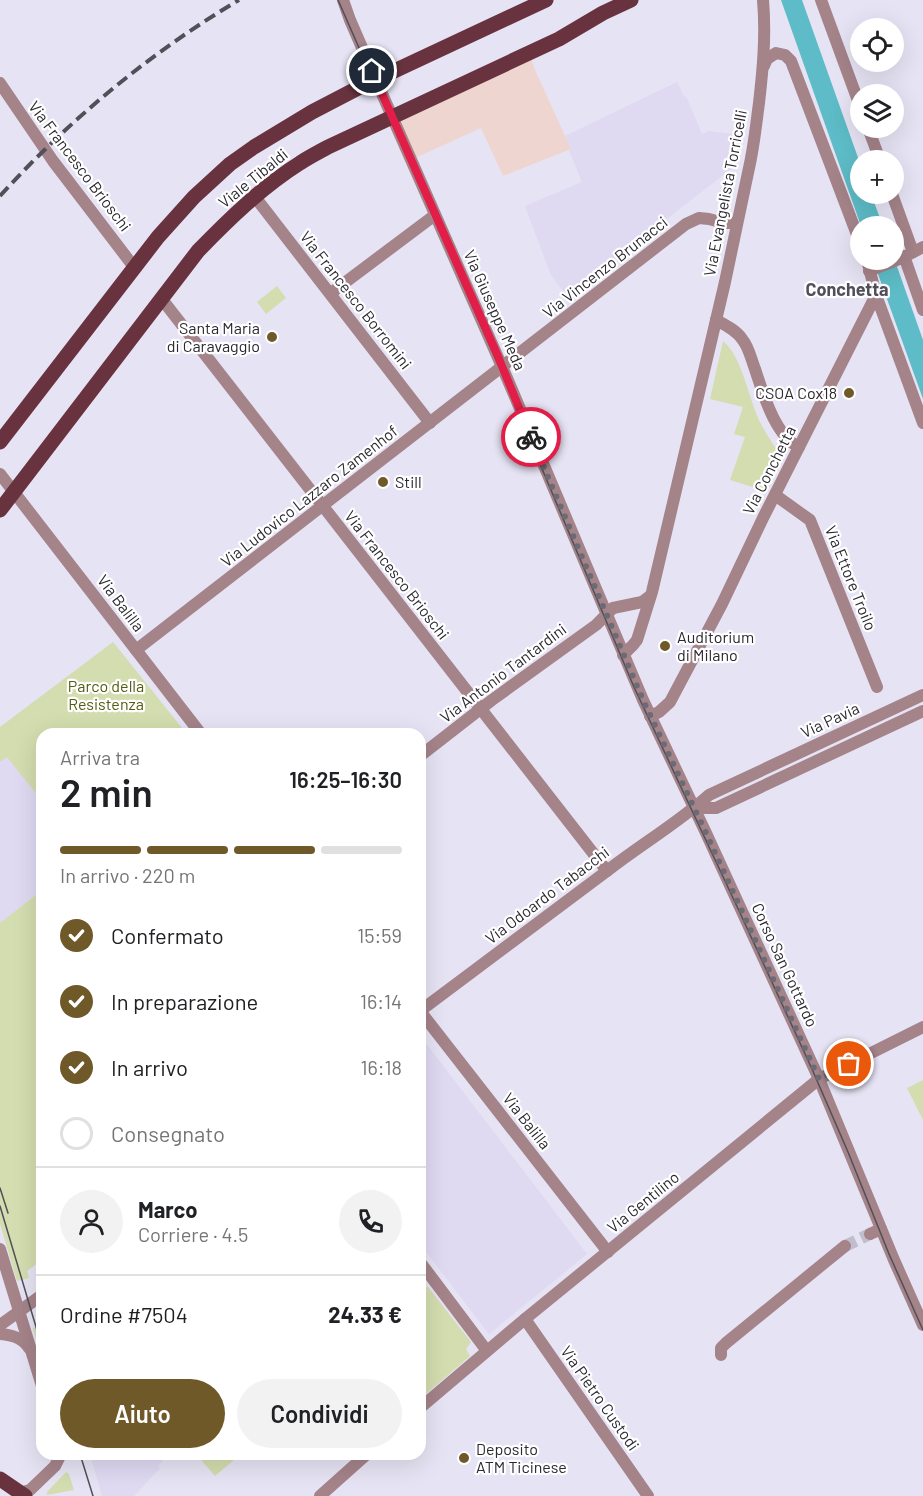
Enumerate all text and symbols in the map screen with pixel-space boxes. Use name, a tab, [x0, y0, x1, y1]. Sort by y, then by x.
map controls	[850, 18, 904, 270]
button: locate	[850, 18, 904, 72]
pin	[346, 45, 397, 96]
icon: home	[355, 54, 388, 87]
button: layers	[850, 84, 904, 138]
street label: Via Francesco Brioschi	[25, 97, 136, 235]
street label: Via Evangelista Torricelli	[699, 108, 750, 278]
street label: Viale Tibaldi	[214, 144, 291, 211]
button: +	[850, 150, 904, 204]
street label: Via Vincenzo Brunacci	[538, 212, 671, 321]
button: −	[850, 216, 904, 270]
street label: Via Francesco Borromini	[297, 227, 416, 372]
street label: Via Giuseppe Meda	[460, 247, 531, 373]
district label: Conchetta	[806, 278, 889, 300]
place label: Santa Maria di Caravaggio	[167, 318, 260, 355]
marker: Santa Maria di Caravaggio	[265, 330, 279, 344]
place label: CSOA Cox18	[755, 383, 837, 402]
marker: CSOA Cox18	[842, 386, 856, 400]
courier	[501, 407, 561, 467]
street label: Via Ludovico Lazzaro Zamenhof	[217, 421, 401, 570]
icon: bike	[515, 421, 548, 454]
street label: Via Conchetta	[738, 422, 799, 517]
place label: Still	[395, 472, 422, 491]
marker: Still	[376, 475, 390, 489]
street label: Via Francesco Brioschi	[341, 507, 454, 643]
street label: Via Ettore Troilo	[822, 523, 881, 633]
street label: Via Balilla	[94, 571, 149, 635]
street label: Via Antonio Tantardini	[436, 619, 570, 726]
place label: Auditorium di Milano	[677, 627, 754, 664]
marker: Auditorium di Milano	[658, 639, 672, 653]
park label: Parco della Resistenza	[68, 676, 144, 713]
street label: Via Pavia	[798, 698, 862, 741]
text: Arriva tra	[60, 745, 140, 769]
text: 16:25–16:30	[289, 766, 402, 792]
text: 2 min	[60, 768, 153, 815]
street label: Via Odoardo Tabacchi	[481, 842, 612, 947]
text: In arrivo · 220 m	[60, 863, 195, 887]
street label: Corso San Gottardo	[748, 900, 822, 1030]
icon: check	[60, 919, 93, 952]
text: Confermato	[111, 922, 224, 948]
text: 15:59	[357, 923, 402, 947]
icon: check	[60, 985, 93, 1018]
text: In preparazione	[111, 988, 258, 1014]
text: 16:14	[360, 989, 402, 1013]
pin	[823, 1038, 874, 1089]
icon: bag	[832, 1047, 865, 1080]
icon: check	[60, 1051, 93, 1084]
text: In arrivo	[111, 1054, 188, 1080]
text: 16:18	[361, 1055, 402, 1079]
street label: Via Balilla	[499, 1089, 555, 1153]
text: Consegnato	[111, 1120, 225, 1146]
street label: Via Gentilino	[603, 1167, 682, 1236]
button: person	[60, 1190, 123, 1253]
button: phone	[339, 1190, 402, 1253]
text: Marco	[138, 1196, 197, 1222]
text: Corriere · 4.5	[138, 1222, 248, 1246]
text: Ordine #7504	[60, 1301, 188, 1327]
text: 24.33 €	[328, 1301, 402, 1327]
street label: Via Pietro Custodi	[557, 1342, 644, 1454]
button: Aiuto	[60, 1379, 225, 1448]
button: Condividi	[237, 1379, 402, 1448]
place label: Deposito ATM Ticinese	[476, 1439, 567, 1476]
marker: Deposito ATM Ticinese	[457, 1451, 471, 1465]

